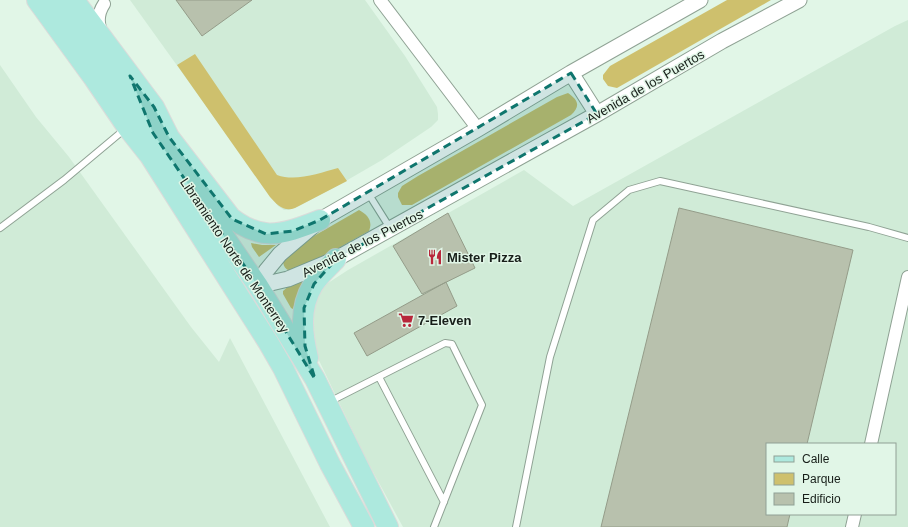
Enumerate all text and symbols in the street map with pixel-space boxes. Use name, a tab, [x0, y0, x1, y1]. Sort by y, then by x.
street label: Avenida de los Puertos	[584, 46, 707, 126]
street label: Libramiento Norte de Monterrey	[177, 175, 292, 336]
street label: Avenida de los Puertos	[299, 206, 426, 280]
restaurant icon: Mister Pizza	[426, 248, 444, 266]
place label: Mister Pizza	[447, 250, 522, 265]
supermarket icon: 7-Eleven	[397, 311, 415, 329]
place label: 7-Eleven	[418, 313, 472, 328]
legend	[766, 443, 896, 515]
text: Calle	[802, 452, 830, 466]
text: Parque	[802, 472, 841, 486]
text: Edificio	[802, 492, 841, 506]

